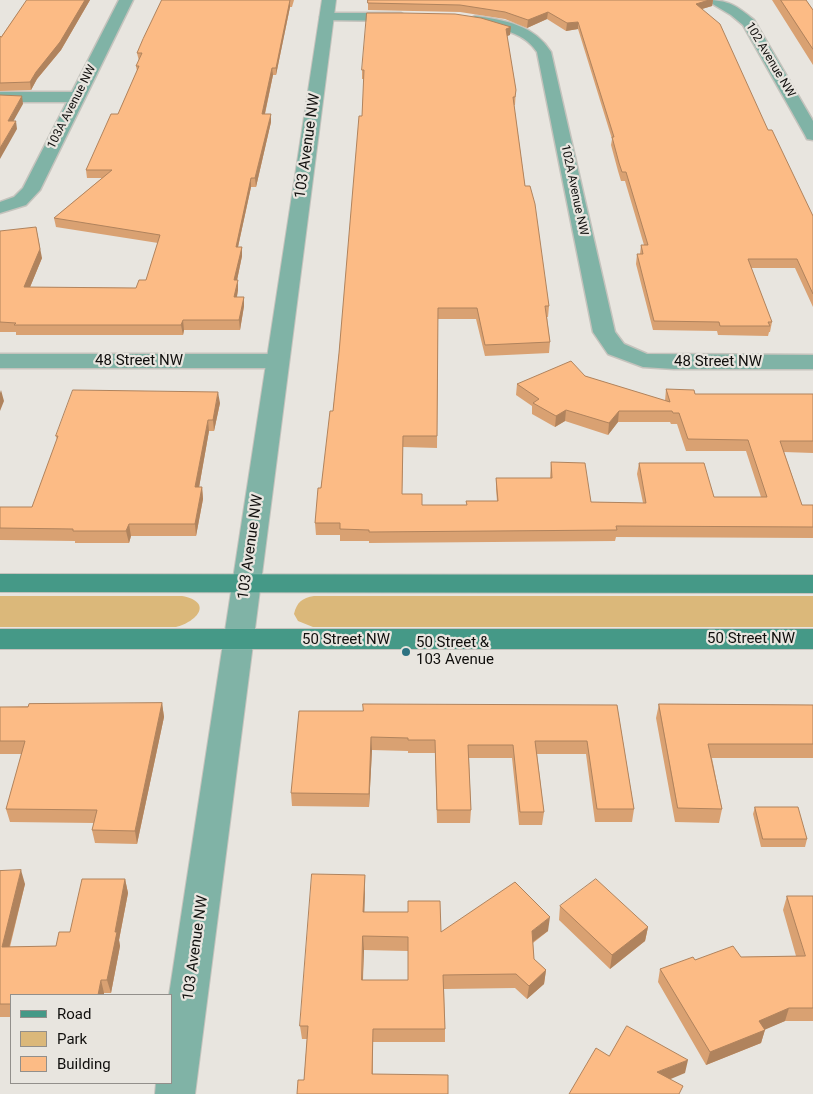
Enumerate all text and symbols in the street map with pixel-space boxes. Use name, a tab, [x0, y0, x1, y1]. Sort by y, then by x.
street label: 102 Avenue NW	[742, 20, 798, 100]
street label: 103A Avenue NW	[45, 63, 99, 151]
street label: 103 Avenue NW	[292, 92, 324, 200]
street label: 102A Avenue NW	[557, 143, 591, 237]
street label: 48 Street NW	[95, 352, 183, 370]
street label: 48 Street NW	[674, 353, 762, 371]
street label: 103 Avenue NW	[235, 493, 267, 601]
street label: 50 Street NW	[707, 630, 795, 648]
street label: 50 Street NW	[302, 631, 390, 649]
place label: 50 Street & 103 Avenue	[416, 634, 494, 669]
marker: 50 Street & 103 Avenue	[400, 646, 412, 658]
street label: 103 Avenue NW	[180, 894, 212, 1002]
legend	[10, 994, 172, 1084]
text: Road	[57, 1005, 91, 1023]
text: Park	[57, 1030, 87, 1048]
text: Building	[57, 1055, 111, 1073]

